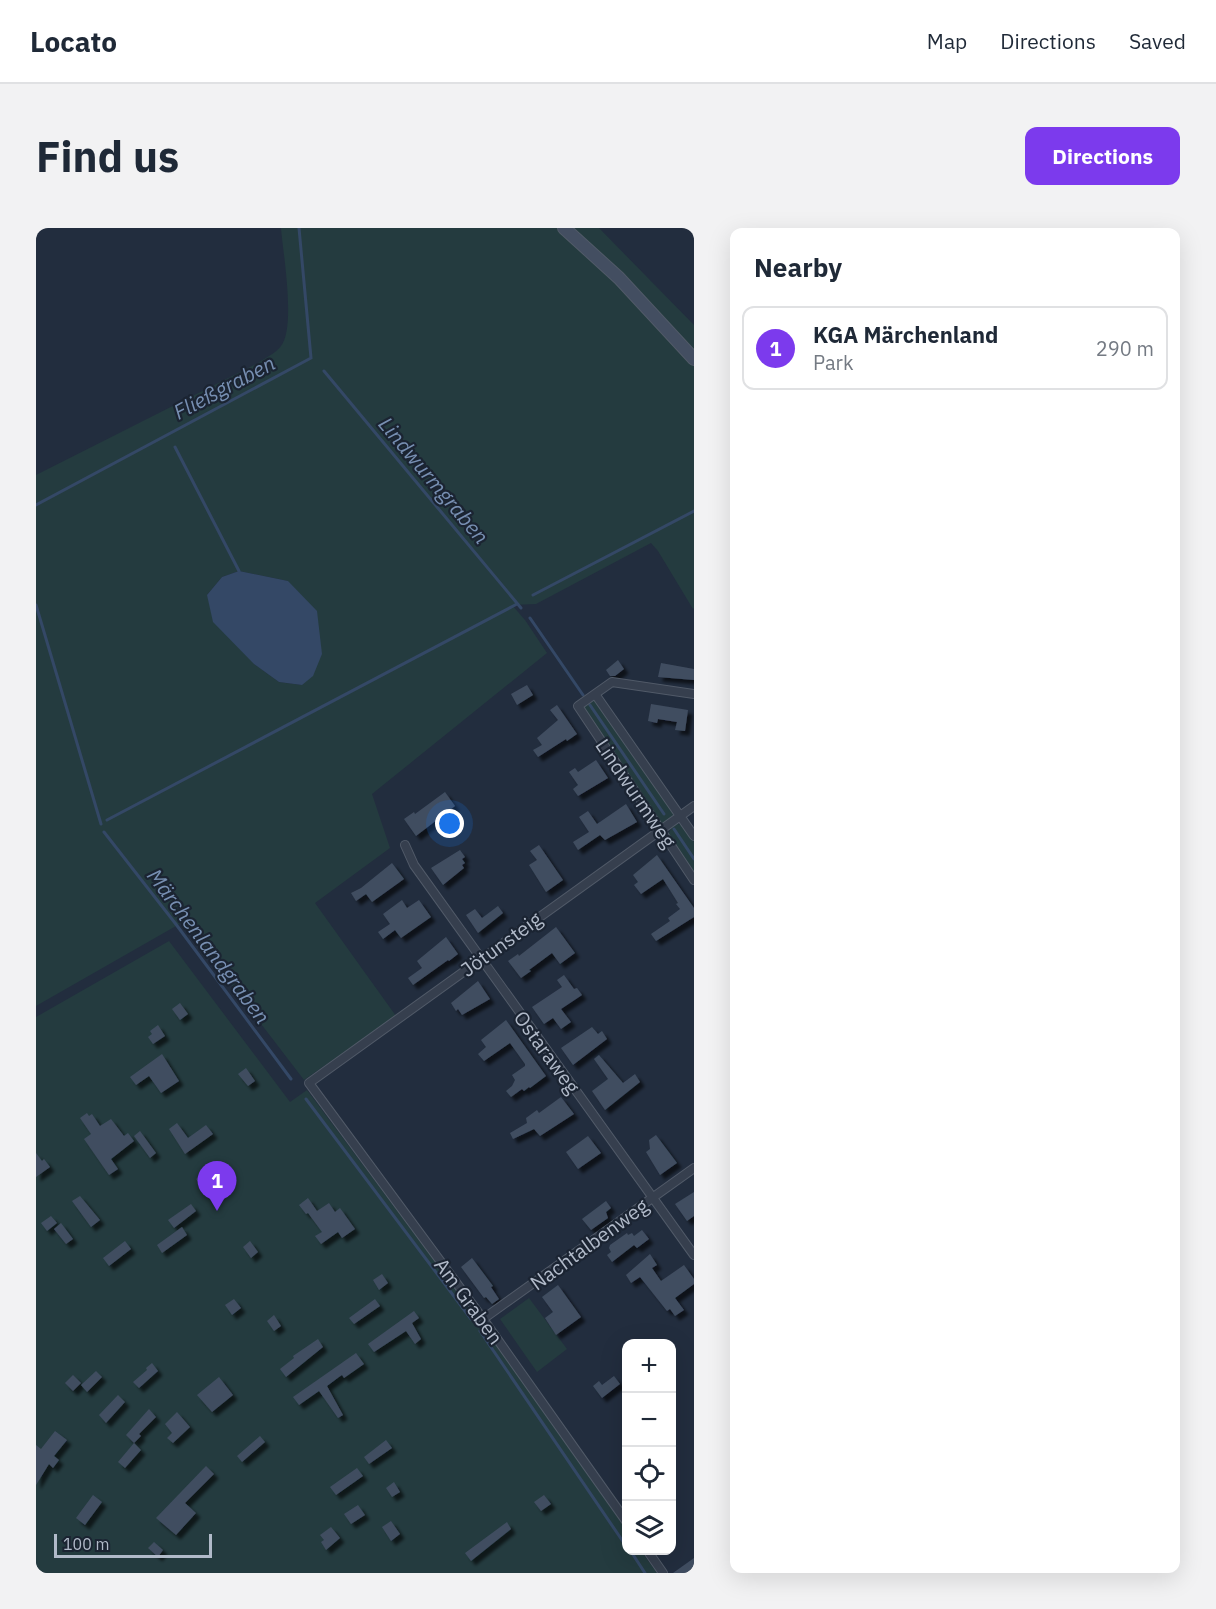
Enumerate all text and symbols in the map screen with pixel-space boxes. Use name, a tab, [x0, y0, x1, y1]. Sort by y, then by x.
text: Locato	[30, 23, 117, 60]
text: Map	[927, 27, 967, 55]
text: Directions	[1000, 27, 1096, 55]
text: Saved	[1129, 27, 1186, 55]
button: Directions	[1025, 127, 1180, 185]
text: Find us	[36, 129, 179, 184]
text: Nearby	[754, 250, 842, 284]
text: KGA Märchenland	[813, 320, 998, 349]
text: 1	[770, 335, 782, 362]
text: 290 m	[1096, 335, 1154, 362]
water label: Fließgraben	[168, 348, 280, 426]
text: Park	[813, 349, 853, 376]
water label: Lindwurmgraben	[373, 411, 495, 549]
street label: Lindwurmweg	[590, 733, 683, 853]
your location	[435, 809, 464, 838]
water label: Märchenlandgraben	[141, 863, 277, 1029]
street label: Jötunsteig	[455, 905, 547, 983]
street label: Ostaraweg	[508, 1005, 586, 1099]
pin: 1	[198, 1162, 237, 1211]
street label: Nachtalbenweg	[524, 1192, 654, 1296]
street label: Am Graben	[428, 1252, 510, 1350]
map controls	[622, 1339, 676, 1555]
button: +	[622, 1339, 676, 1393]
button: −	[622, 1393, 676, 1447]
button: locate	[622, 1447, 676, 1501]
button: layers	[622, 1501, 676, 1555]
scale bar	[54, 1531, 212, 1558]
text: 100 m	[63, 1534, 110, 1554]

